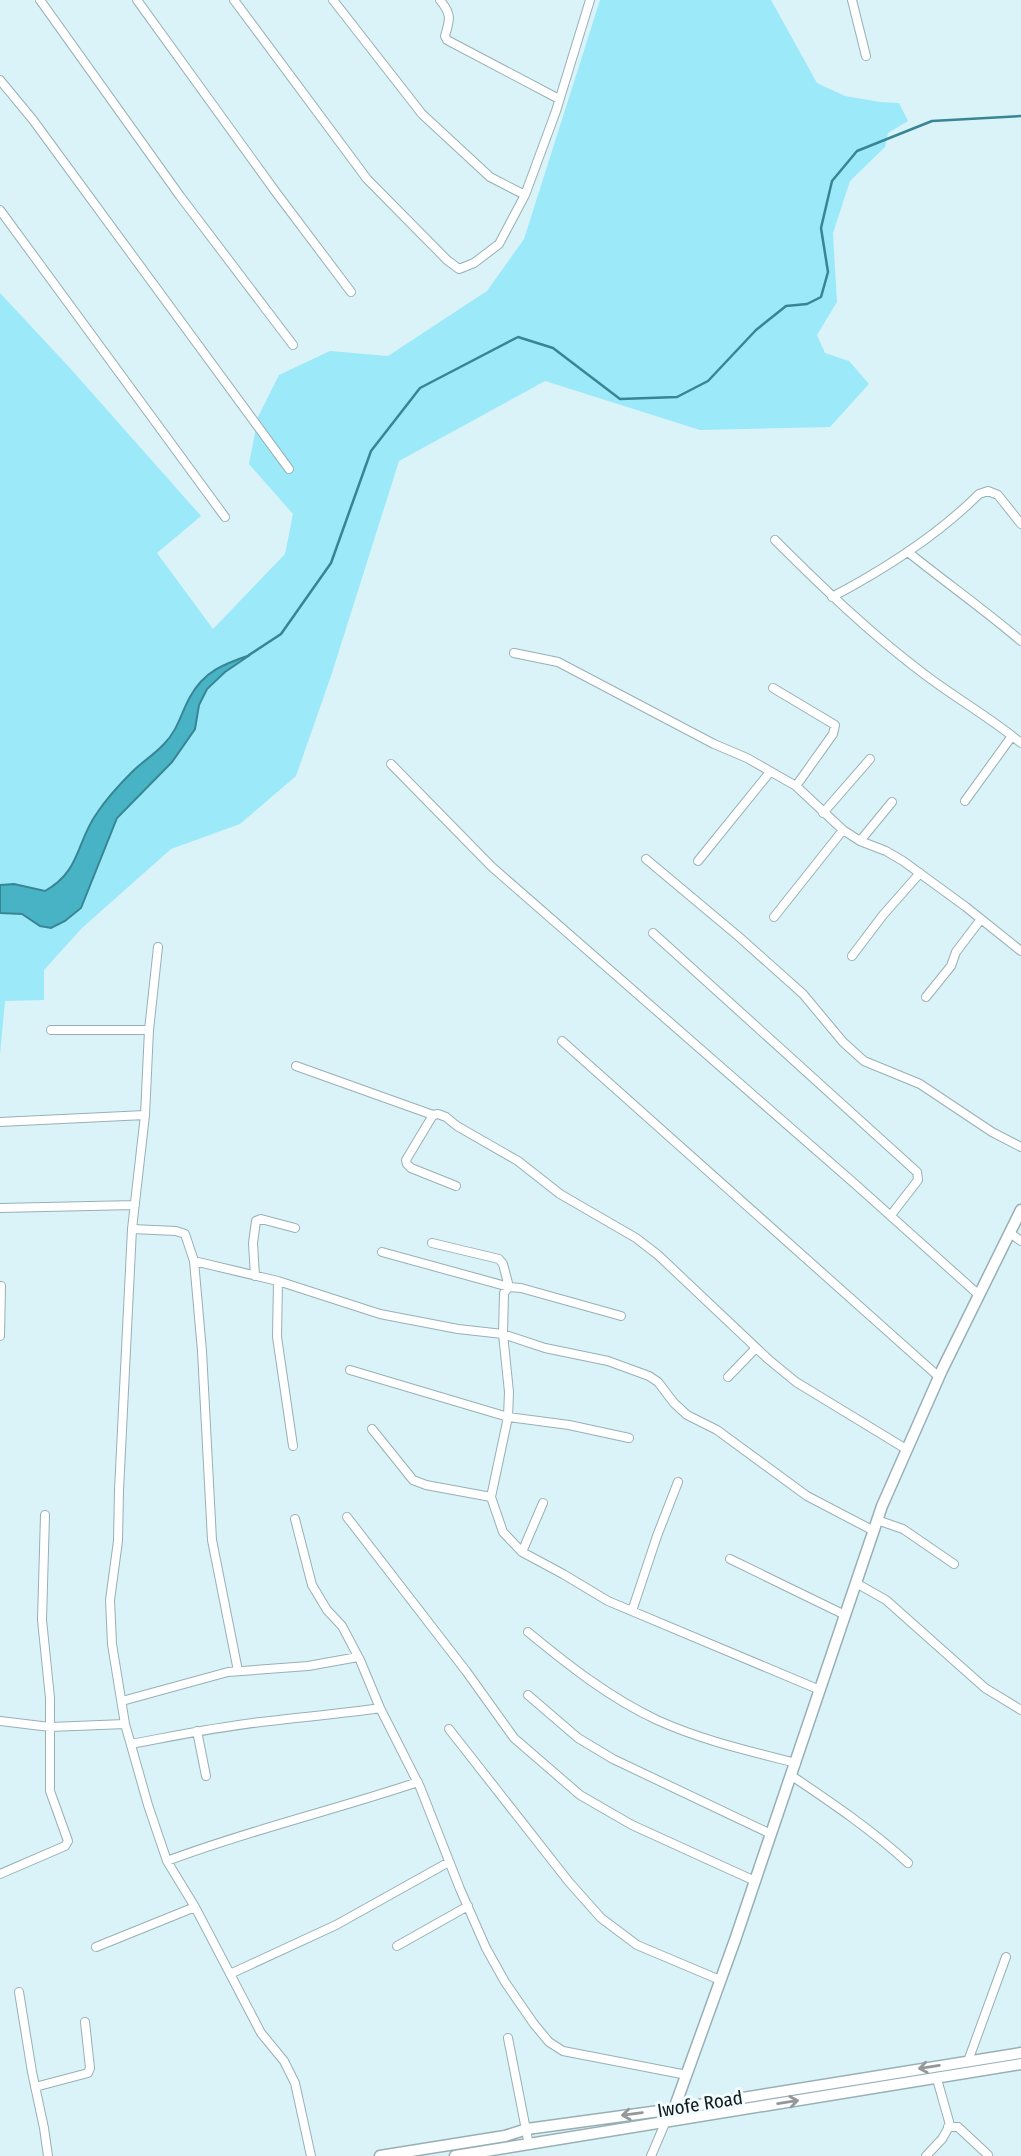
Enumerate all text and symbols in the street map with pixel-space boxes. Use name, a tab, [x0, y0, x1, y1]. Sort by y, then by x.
one-way arrow	[919, 2061, 941, 2074]
street label: Iwofe Road	[656, 2086, 744, 2122]
one-way arrow	[776, 2095, 799, 2108]
one-way arrow	[621, 2108, 644, 2121]

